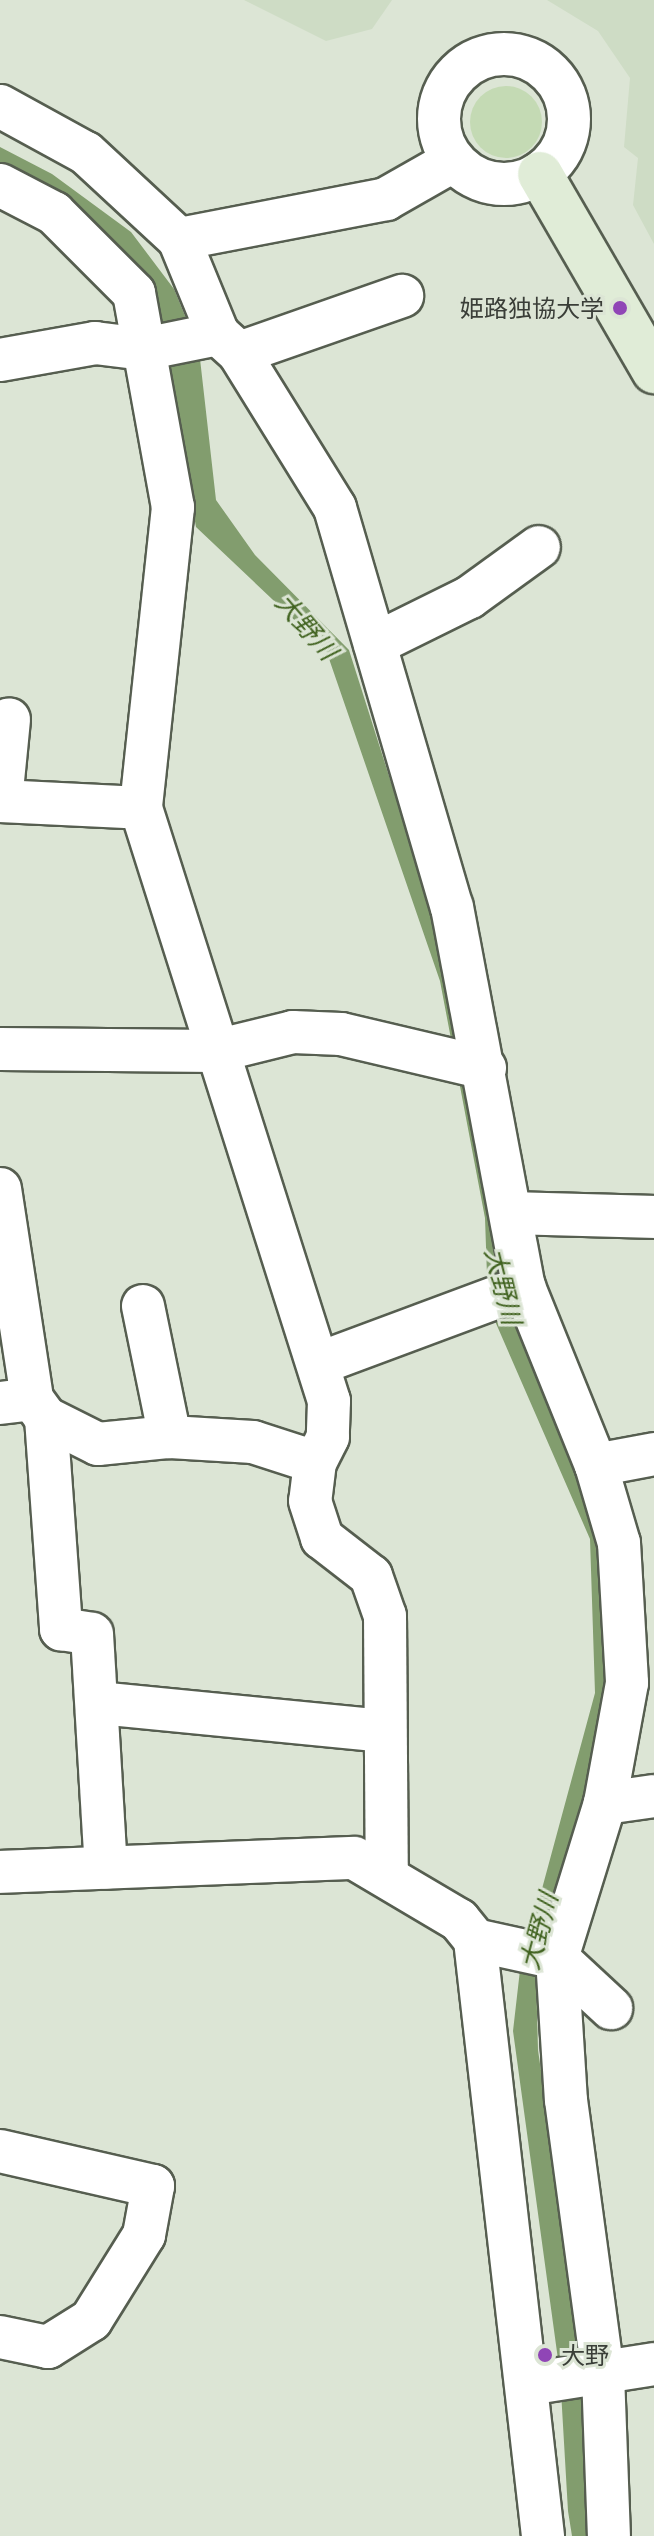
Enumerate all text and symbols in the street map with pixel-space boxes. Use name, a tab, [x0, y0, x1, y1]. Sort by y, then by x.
place label: 姫路独協大学	[460, 294, 604, 322]
marker: 姫路独協大学	[611, 299, 629, 317]
water label: 大野川	[270, 586, 344, 666]
water label: 大野川	[479, 1244, 529, 1328]
water label: 大野川	[513, 1889, 563, 1973]
place label: 大野	[561, 2341, 609, 2369]
marker: 大野	[536, 2346, 554, 2364]

